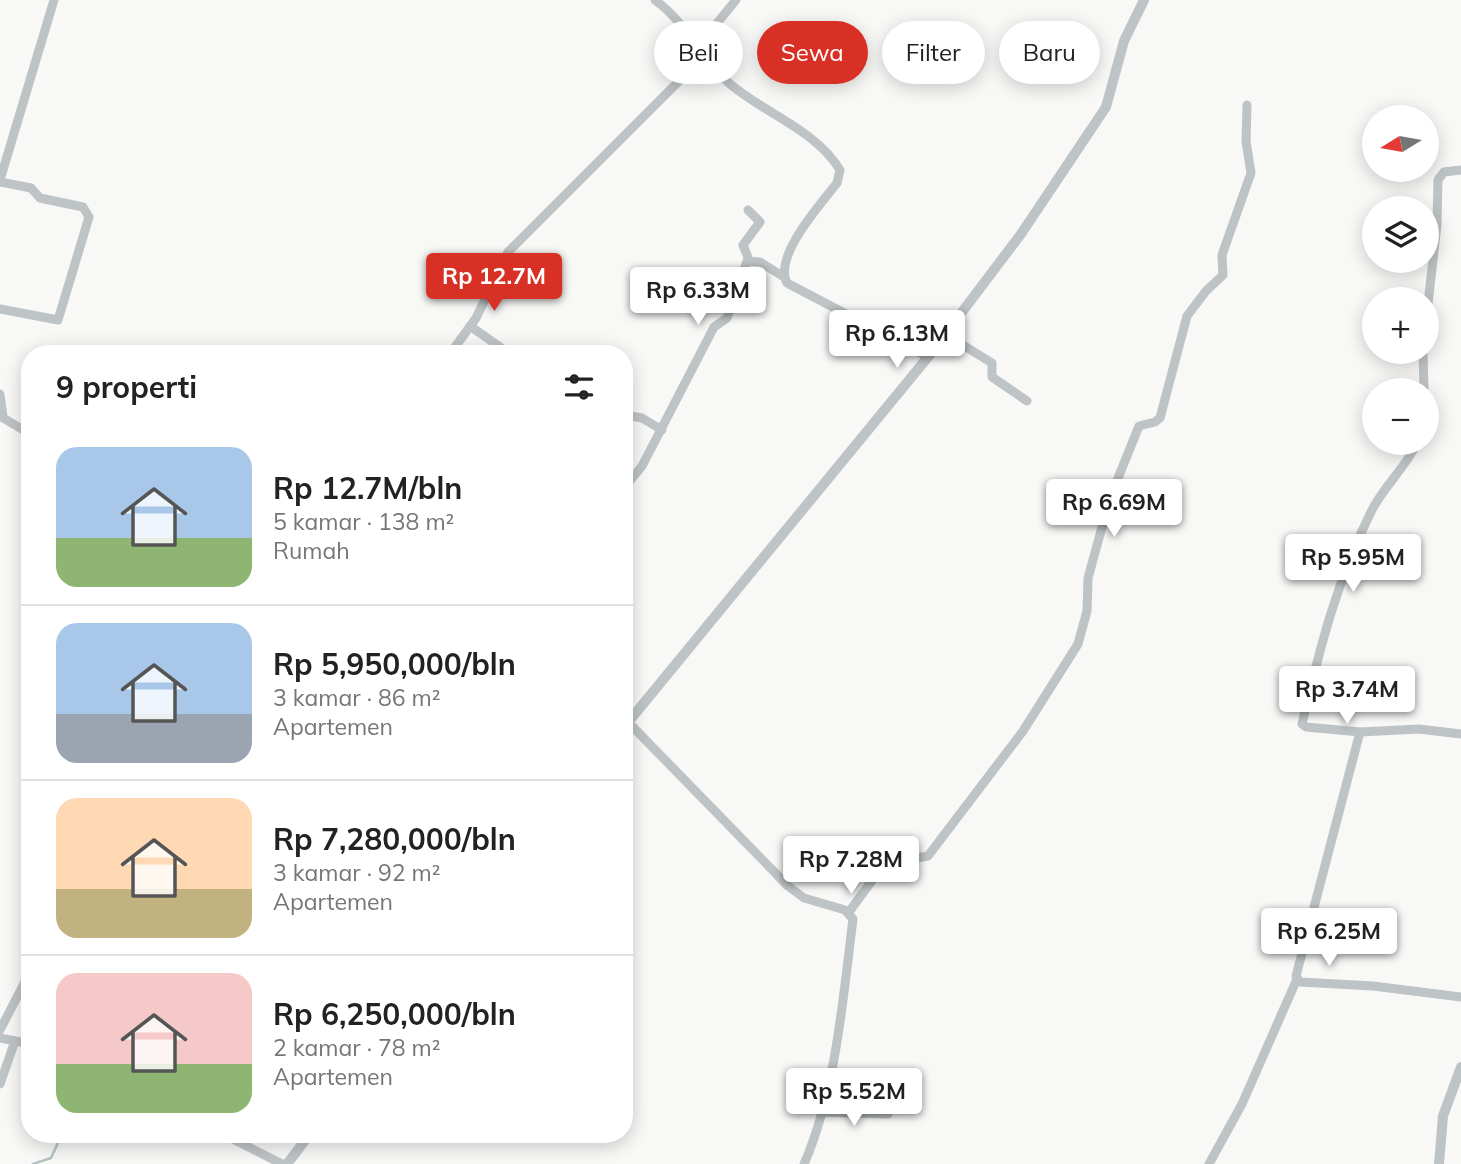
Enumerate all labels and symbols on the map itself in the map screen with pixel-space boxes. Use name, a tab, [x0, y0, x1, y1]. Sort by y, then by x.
north arrow	[1362, 105, 1438, 182]
pin: Rp 12.7M	[422, 254, 566, 313]
pin: Rp 6.33M	[626, 268, 770, 327]
pin: Rp 6.13M	[825, 310, 969, 370]
pin: Rp 6.69M	[1042, 480, 1186, 539]
pin: Rp 5.95M	[1281, 534, 1425, 594]
pin: Rp 3.74M	[1275, 666, 1419, 726]
pin: Rp 7.28M	[779, 836, 923, 896]
pin: Rp 6.25M	[1257, 908, 1401, 968]
pin: Rp 5.52M	[782, 1068, 926, 1128]

